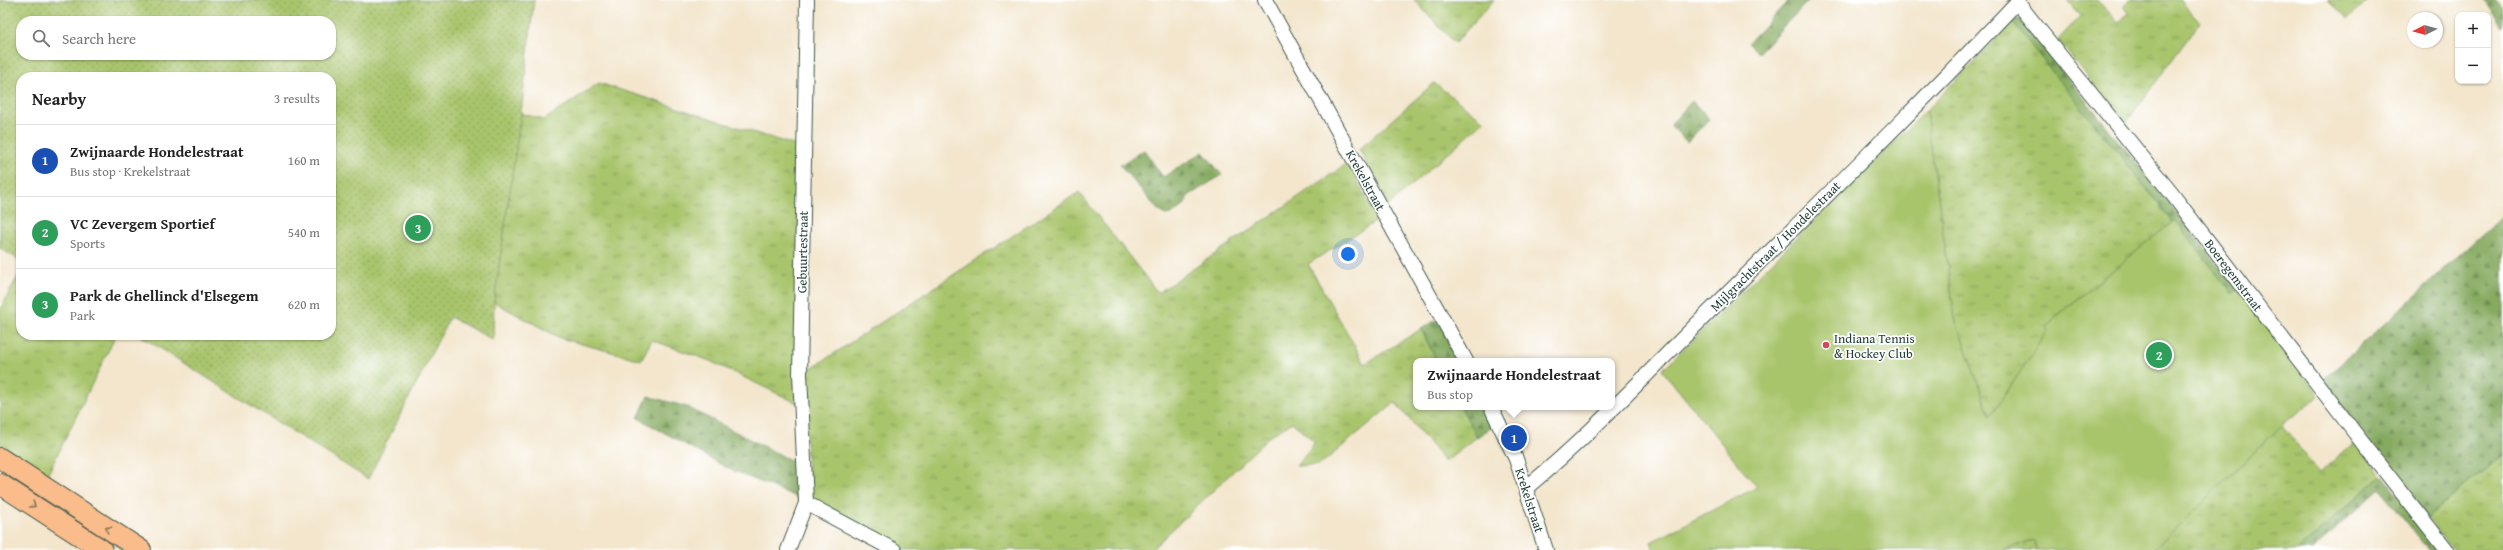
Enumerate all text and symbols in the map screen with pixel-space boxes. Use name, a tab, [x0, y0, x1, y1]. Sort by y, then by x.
north arrow	[2407, 12, 2443, 48]
map controls	[2455, 12, 2491, 84]
button: +	[2455, 12, 2491, 48]
search box	[16, 16, 336, 60]
icon: search	[30, 27, 52, 49]
text: Search here	[62, 28, 136, 49]
button: −	[2455, 48, 2491, 84]
text: Nearby	[32, 86, 86, 111]
text: 3 results	[274, 89, 320, 108]
text: Zwijnaarde Hondelestraat	[70, 141, 244, 162]
street label: Krekelstraat	[1341, 146, 1390, 214]
text: 1	[42, 151, 48, 170]
text: 160 m	[288, 151, 320, 170]
text: Bus stop · Krekelstraat	[70, 162, 191, 181]
street label: Mijlgrachtstraat / Hondelestraat	[1706, 177, 1845, 316]
street label: Gebuurtestraat	[792, 210, 813, 293]
text: VC Zevergem Sportief	[70, 213, 215, 234]
pin: 3	[405, 213, 431, 243]
text: 2	[42, 223, 48, 242]
text: 540 m	[288, 223, 320, 242]
text: Sports	[70, 234, 105, 253]
street label: Boeregemstraat	[2200, 235, 2267, 316]
your location	[1338, 244, 1358, 264]
text: Park de Ghellinck d'Elsegem	[70, 285, 259, 306]
text: 3	[42, 295, 48, 314]
text: 620 m	[288, 295, 320, 314]
text: Park	[70, 306, 95, 325]
place label: Indiana Tennis & Hockey Club	[1834, 329, 1915, 363]
marker: Indiana Tennis & Hockey Club	[1821, 340, 1831, 350]
pin: 2	[2146, 340, 2172, 370]
popup	[1413, 358, 1615, 410]
text: Zwijnaarde Hondelestraat	[1427, 364, 1601, 385]
text: Bus stop	[1427, 385, 1473, 404]
pin: 1	[1501, 423, 1527, 453]
street label: Krekelstraat	[1510, 465, 1549, 535]
one-way arrow	[29, 500, 36, 508]
one-way arrow	[105, 526, 112, 534]

